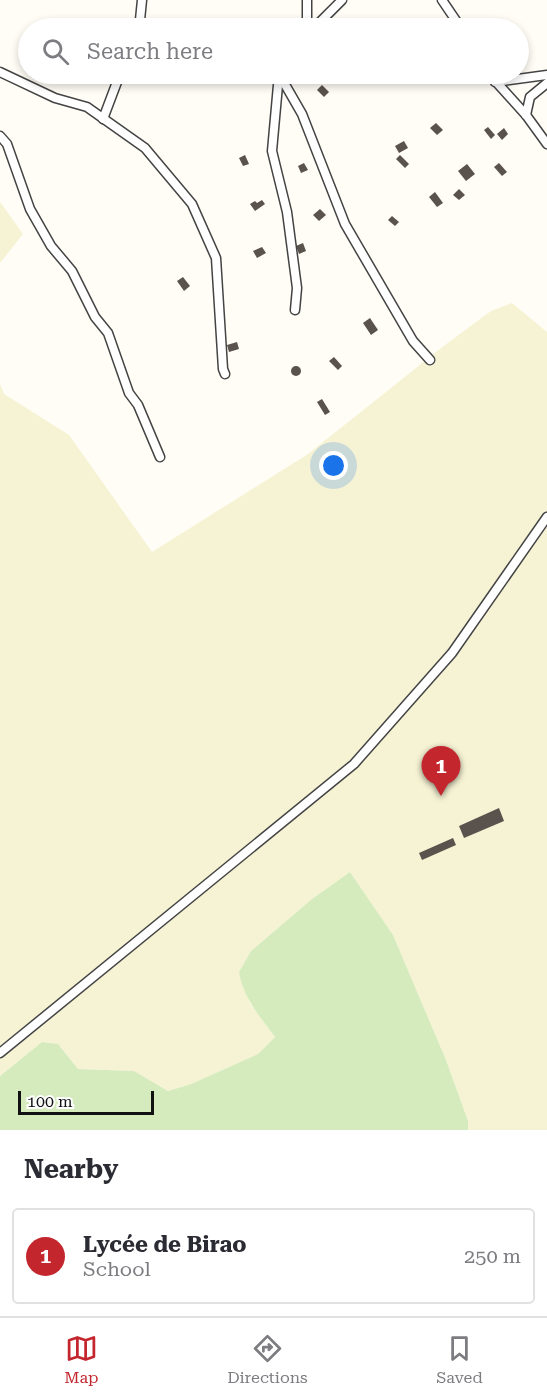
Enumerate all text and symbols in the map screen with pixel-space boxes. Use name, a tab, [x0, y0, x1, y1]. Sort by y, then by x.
search box	[18, 18, 529, 84]
icon: search	[39, 35, 72, 68]
text: Search here	[87, 39, 213, 64]
your location	[319, 451, 348, 480]
pin: 1	[422, 746, 460, 796]
scale bar	[18, 1088, 154, 1116]
text: 100 m	[27, 1092, 73, 1111]
text: Nearby	[24, 1154, 118, 1184]
text: Lycée de Birao	[83, 1232, 246, 1257]
text: 1	[40, 1244, 51, 1268]
text: 250 m	[464, 1244, 521, 1268]
text: School	[83, 1257, 151, 1281]
tab: Map	[64, 1332, 99, 1387]
tab: Directions	[227, 1332, 308, 1387]
tab: Saved	[436, 1332, 483, 1387]

